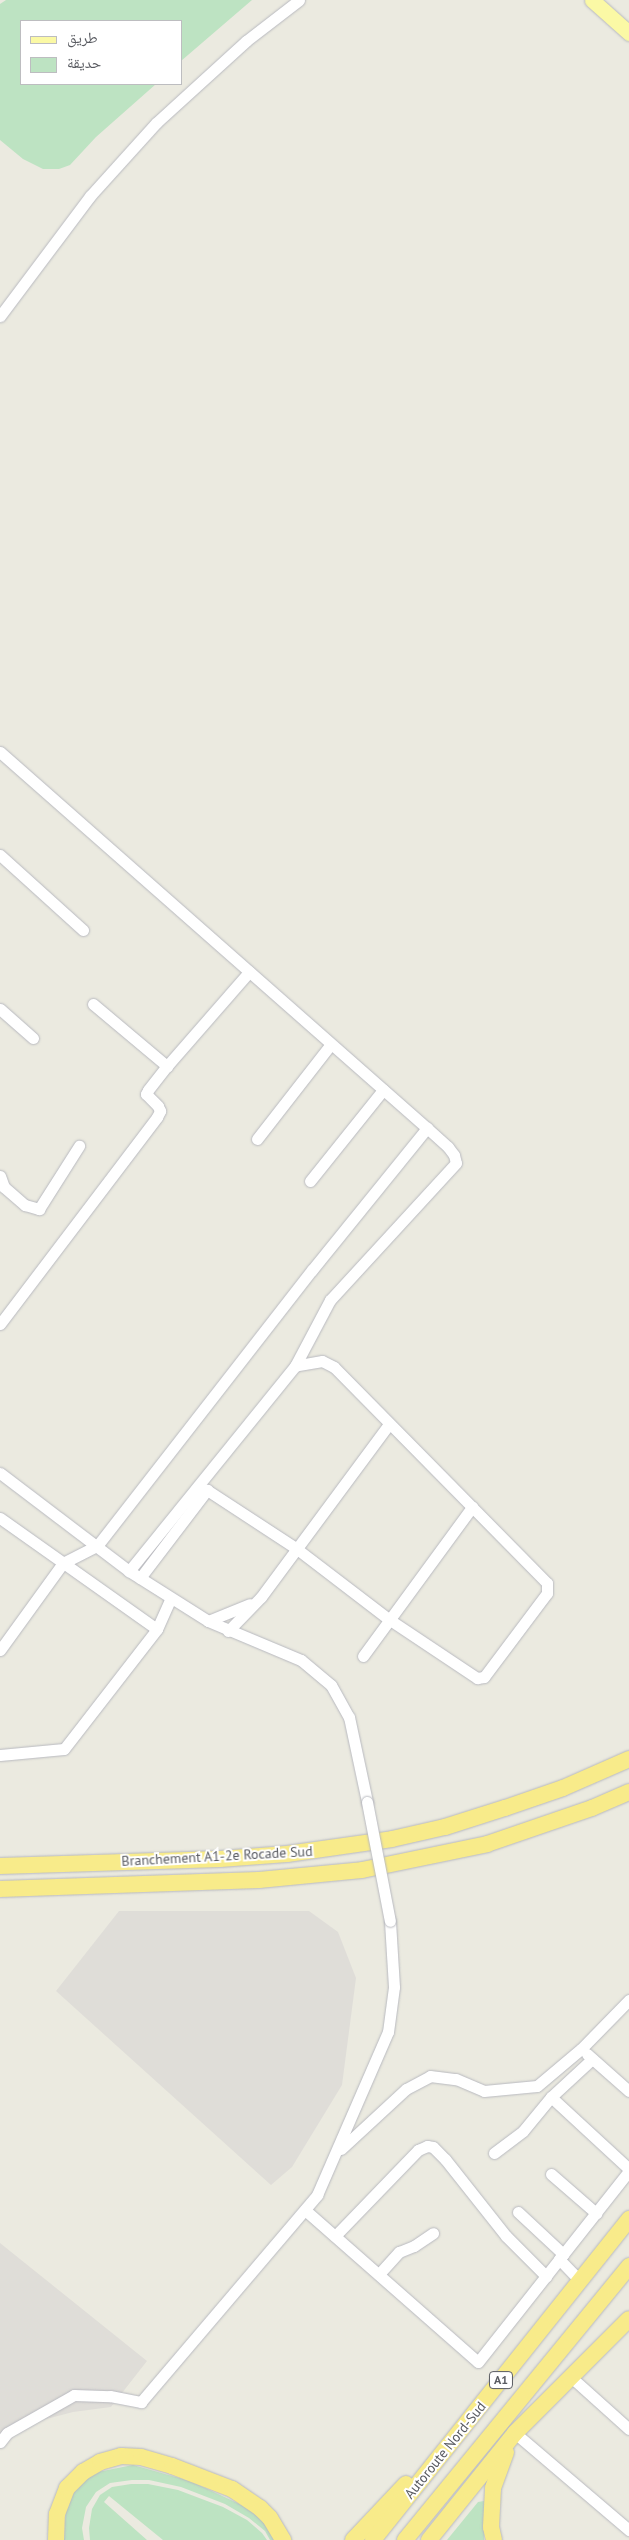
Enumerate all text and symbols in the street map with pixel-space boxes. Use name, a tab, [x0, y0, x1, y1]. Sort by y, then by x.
legend	[20, 20, 182, 85]
text: طريق	[67, 28, 98, 47]
text: حديقة	[67, 53, 101, 72]
street label: Branchement A1-2e Rocade Sud	[121, 1843, 313, 1869]
road number: A1	[488, 2370, 514, 2390]
street label: Autoroute Nord-Sud	[401, 2398, 489, 2502]

